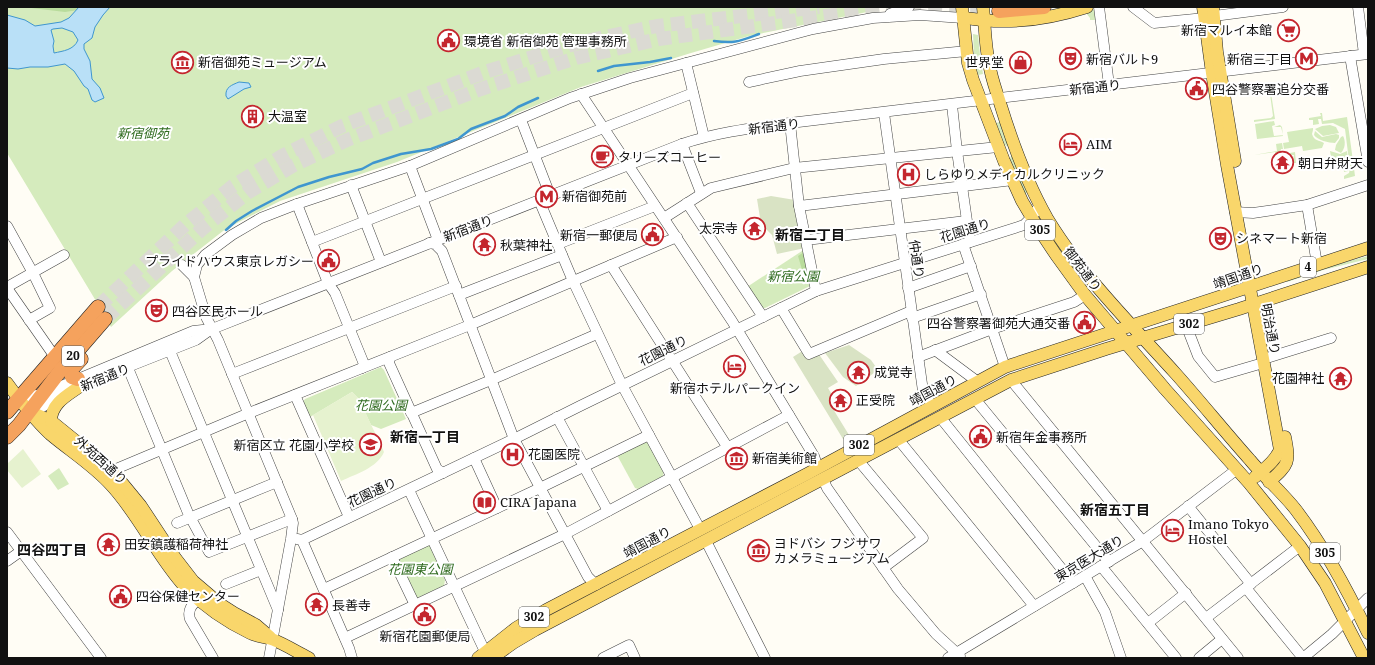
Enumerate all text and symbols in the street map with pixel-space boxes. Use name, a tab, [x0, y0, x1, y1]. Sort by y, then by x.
supermarket icon: 新宿マルイ本館	[1275, 17, 1301, 43]
place label: 新宿マルイ本館	[1181, 21, 1272, 39]
public building icon: 環境省 新宿御苑 管理事務所	[435, 28, 461, 54]
place label: 環境省 新宿御苑 管理事務所	[464, 32, 627, 50]
theatre icon: 新宿バルト9	[1058, 46, 1084, 72]
metro station icon: 新宿三丁目	[1294, 46, 1320, 72]
museum icon: 新宿御苑ミュージアム	[169, 49, 195, 75]
shop icon: 世界堂	[1007, 49, 1033, 75]
place label: 新宿バルト9	[1086, 50, 1158, 68]
place label: 新宿三丁目	[1227, 50, 1292, 68]
place label: 新宿御苑ミュージアム	[198, 53, 327, 71]
place label: 世界堂	[965, 53, 1004, 71]
street label: 新宿通り	[1068, 75, 1122, 99]
public building icon: 四谷警察署追分交番	[1183, 76, 1209, 102]
place label: 四谷警察署追分交番	[1212, 80, 1329, 98]
building icon: 大温室	[239, 103, 265, 129]
place label: 大温室	[268, 107, 307, 125]
street label: 新宿通り	[747, 114, 801, 138]
park label: 新宿御苑	[117, 124, 171, 142]
hotel icon: AIM	[1058, 131, 1084, 157]
place label: AIM	[1086, 135, 1112, 153]
cafe icon: タリーズコーヒー	[590, 144, 616, 170]
place label: タリーズコーヒー	[618, 148, 721, 166]
temple icon: 朝日弁財天	[1269, 150, 1295, 176]
place label: 朝日弁財天	[1298, 154, 1363, 172]
hospital icon: しらゆりメディカルクリニック	[895, 161, 921, 187]
place label: しらゆりメディカルクリニック	[924, 165, 1105, 183]
metro station icon: 新宿御苑前	[533, 183, 559, 209]
place label: 新宿御苑前	[562, 187, 627, 205]
street label: 新宿通り	[440, 210, 496, 246]
street label: 花園通り	[937, 214, 993, 246]
temple icon: 太宗寺	[741, 215, 767, 241]
place label: 太宗寺	[699, 219, 738, 237]
road number: 305	[1025, 220, 1055, 240]
public building icon: 新宿一郵便局	[640, 222, 666, 248]
district label: 新宿二丁目	[775, 225, 845, 244]
theatre icon: シネマート新宿	[1208, 225, 1234, 251]
place label: 新宿一郵便局	[560, 226, 638, 244]
place label: シネマート新宿	[1236, 229, 1327, 247]
temple icon: 秋葉神社	[472, 232, 498, 258]
place label: 秋葉神社	[500, 236, 552, 254]
street label: 仲通り	[905, 238, 929, 280]
street label: 御苑通り	[1060, 243, 1106, 295]
public building icon: プライドハウス東京レガシー	[316, 248, 342, 274]
place label: プライドハウス東京レガシー	[145, 252, 314, 270]
road number: 4	[1300, 257, 1316, 277]
street label: 靖国通り	[1210, 259, 1266, 293]
park label: 新宿公園	[767, 267, 821, 285]
theatre icon: 四谷区民ホール	[144, 298, 170, 324]
place label: 四谷区民ホール	[172, 302, 263, 320]
street label: 明治通り	[1257, 302, 1285, 356]
public building icon: 四谷警察署御苑大通交番	[1072, 310, 1098, 336]
place label: 四谷警察署御苑大通交番	[927, 314, 1070, 332]
road number: 302	[1174, 314, 1204, 334]
street label: 花園通り	[636, 331, 690, 369]
road number: 20	[62, 346, 84, 366]
hotel icon: 新宿ホテルパークイン	[722, 353, 748, 379]
street label: 新宿通り	[78, 359, 132, 395]
temple icon: 成覚寺	[846, 359, 872, 385]
place label: 成覚寺	[874, 363, 913, 381]
temple icon: 花園神社	[1327, 365, 1353, 391]
place label: 花園神社	[1272, 369, 1324, 387]
street label: 靖国通り	[906, 370, 960, 410]
place label: 新宿ホテルパークイン	[670, 379, 800, 397]
temple icon: 正受院	[828, 387, 854, 413]
place label: 正受院	[856, 391, 895, 409]
park label: 花園公園	[355, 396, 409, 414]
public building icon: 新宿年金事務所	[967, 424, 993, 450]
district label: 新宿一丁目	[390, 427, 460, 446]
place label: 新宿年金事務所	[996, 428, 1087, 446]
street label: 外苑西通り	[71, 432, 131, 488]
school or university icon: 新宿区立 花園小学校	[357, 432, 383, 458]
road number: 302	[844, 435, 874, 455]
place label: 新宿区立 花園小学校	[234, 436, 354, 454]
hospital icon: 花園医院	[499, 441, 525, 467]
place label: 花園医院	[528, 445, 580, 463]
museum icon: 新宿美術館	[723, 445, 749, 471]
place label: 新宿美術館	[752, 449, 817, 467]
street label: 花園通り	[345, 473, 399, 511]
library icon: CIRA Japana	[472, 489, 498, 515]
place label: CIRA Japana	[500, 493, 577, 511]
district label: 新宿五丁目	[1080, 500, 1150, 519]
place label: Imano Tokyo Hostel	[1188, 515, 1269, 548]
hotel icon: Imano Tokyo Hostel	[1160, 518, 1186, 544]
street label: 靖国通り	[620, 522, 674, 562]
street label: 東京医大通り	[1051, 530, 1127, 586]
temple icon: 田安鎮護稲荷神社	[95, 531, 121, 557]
place label: ヨドバシ フジサワ カメラミュージアム	[774, 534, 890, 567]
place label: 田安鎮護稲荷神社	[124, 535, 228, 553]
museum icon: ヨドバシ フジサワ カメラミュージアム	[745, 537, 771, 563]
district label: 四谷四丁目	[17, 540, 87, 559]
road number: 305	[1310, 543, 1340, 563]
park label: 花園東公園	[387, 560, 454, 578]
public building icon: 四谷保健センター	[108, 583, 134, 609]
place label: 四谷保健センター	[136, 587, 240, 605]
temple icon: 長善寺	[304, 592, 330, 618]
place label: 長善寺	[332, 596, 371, 614]
public building icon: 新宿花園郵便局	[412, 601, 438, 627]
road number: 302	[519, 607, 549, 627]
place label: 新宿花園郵便局	[379, 627, 471, 645]

